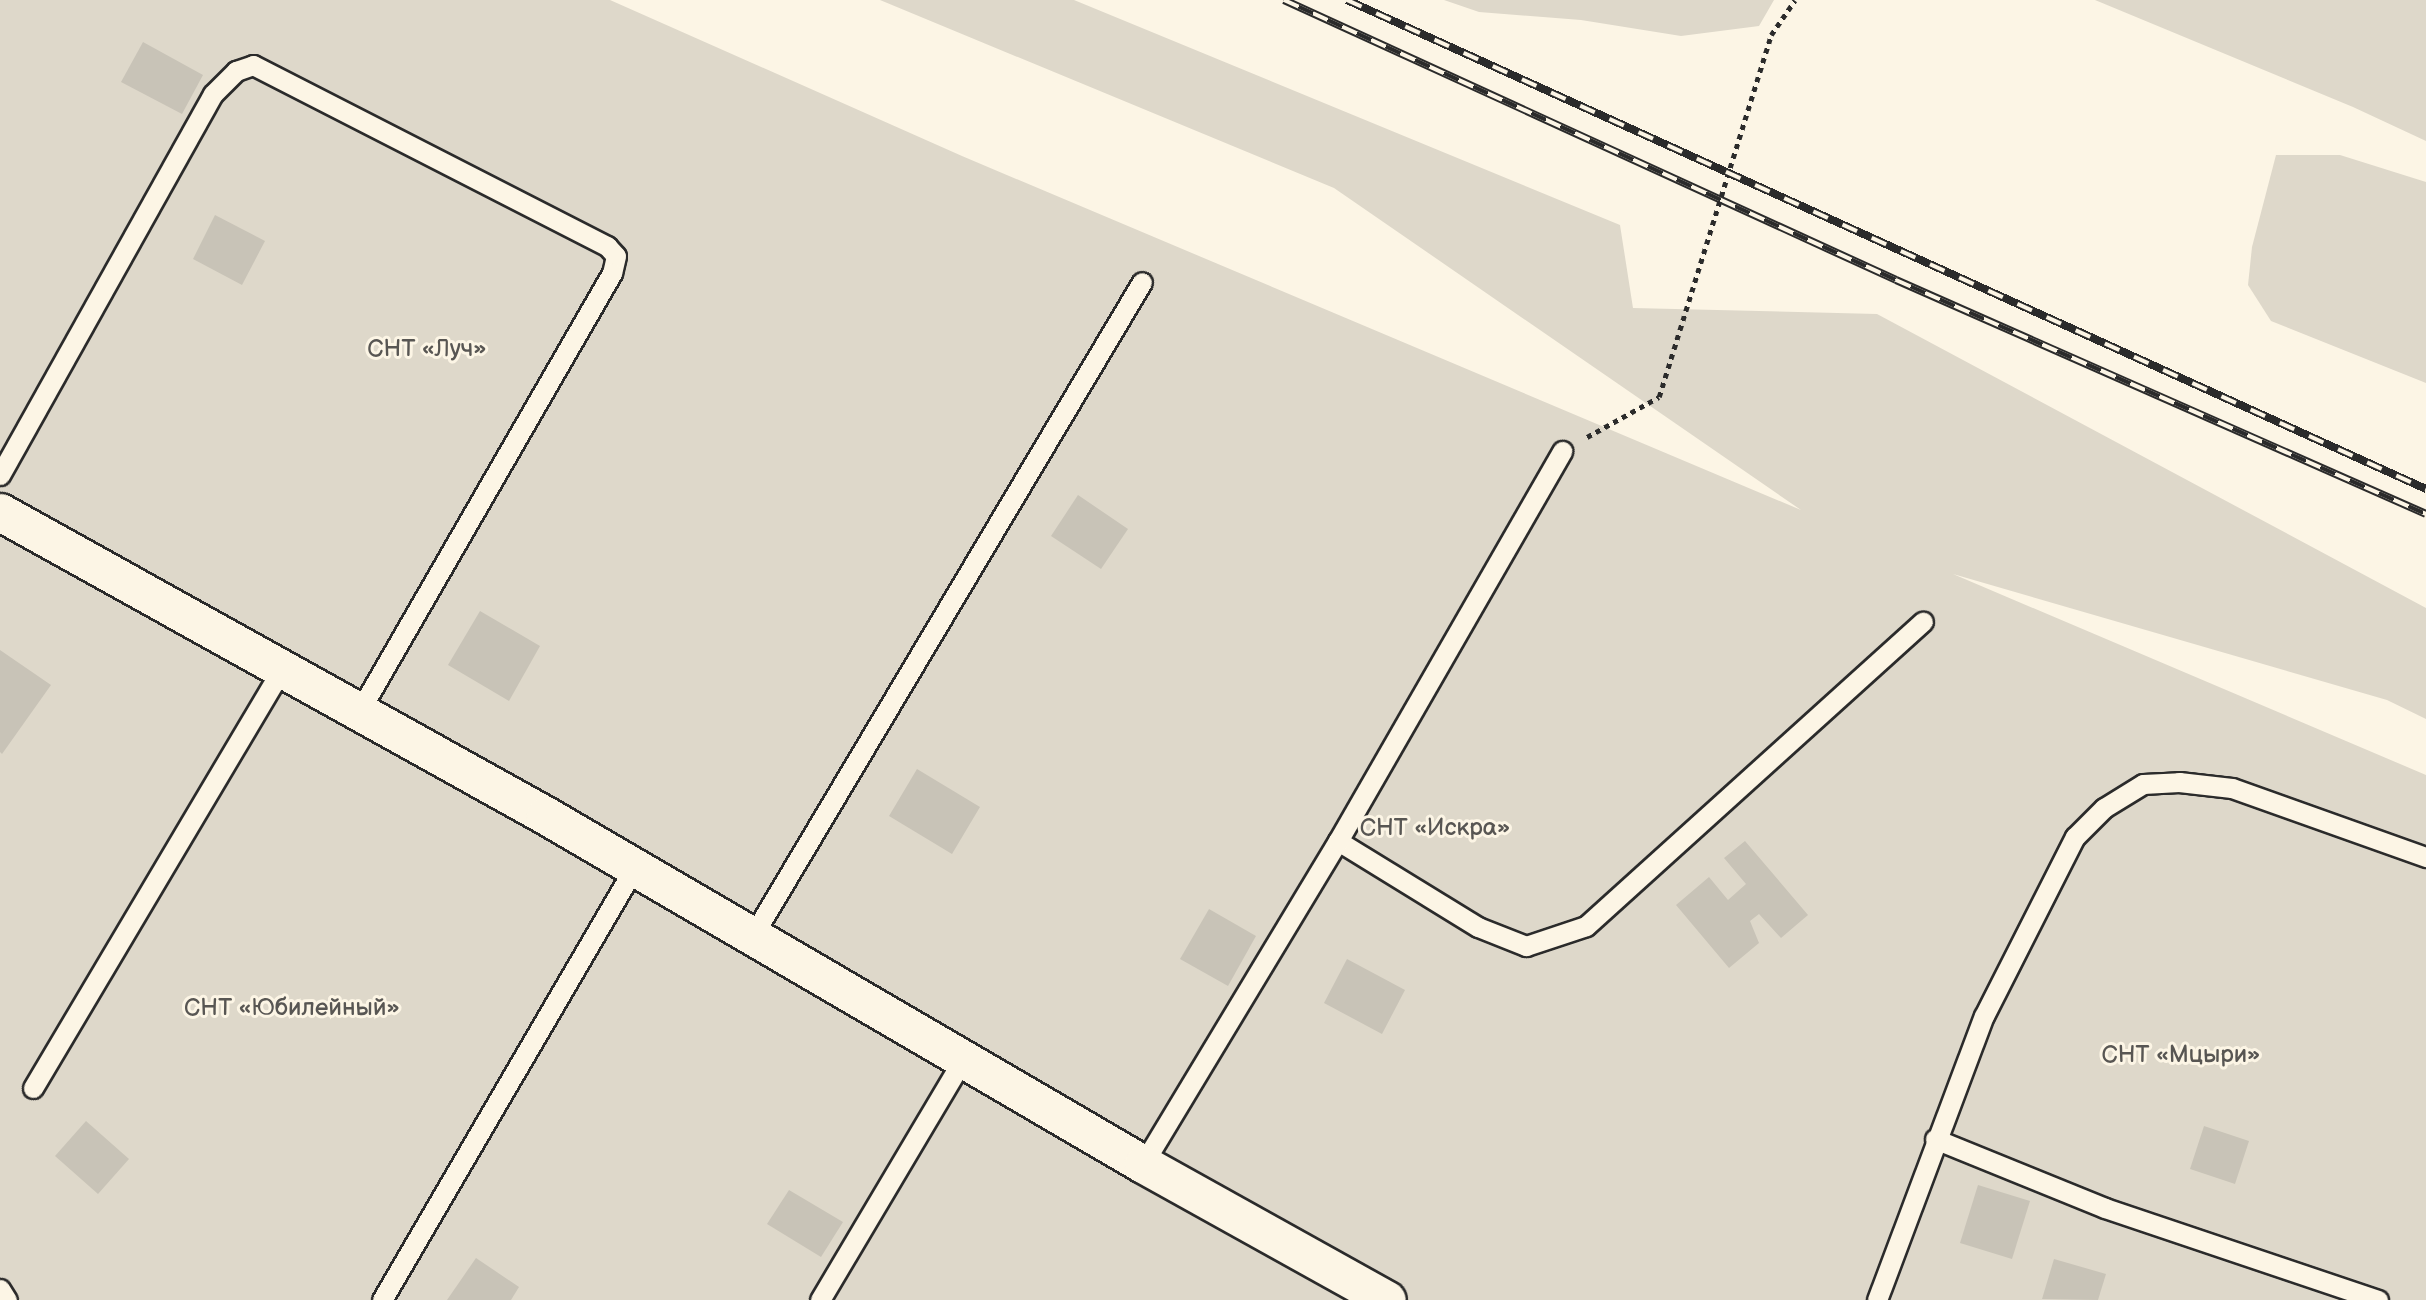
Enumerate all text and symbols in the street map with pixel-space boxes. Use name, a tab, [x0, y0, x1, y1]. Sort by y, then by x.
park label: СНТ «Луч»	[367, 335, 487, 363]
park label: СНТ «Искра»	[1360, 814, 1510, 842]
park label: СНТ «Юбилейный»	[184, 994, 400, 1022]
park label: СНТ «Мцыри»	[2102, 1041, 2260, 1069]

